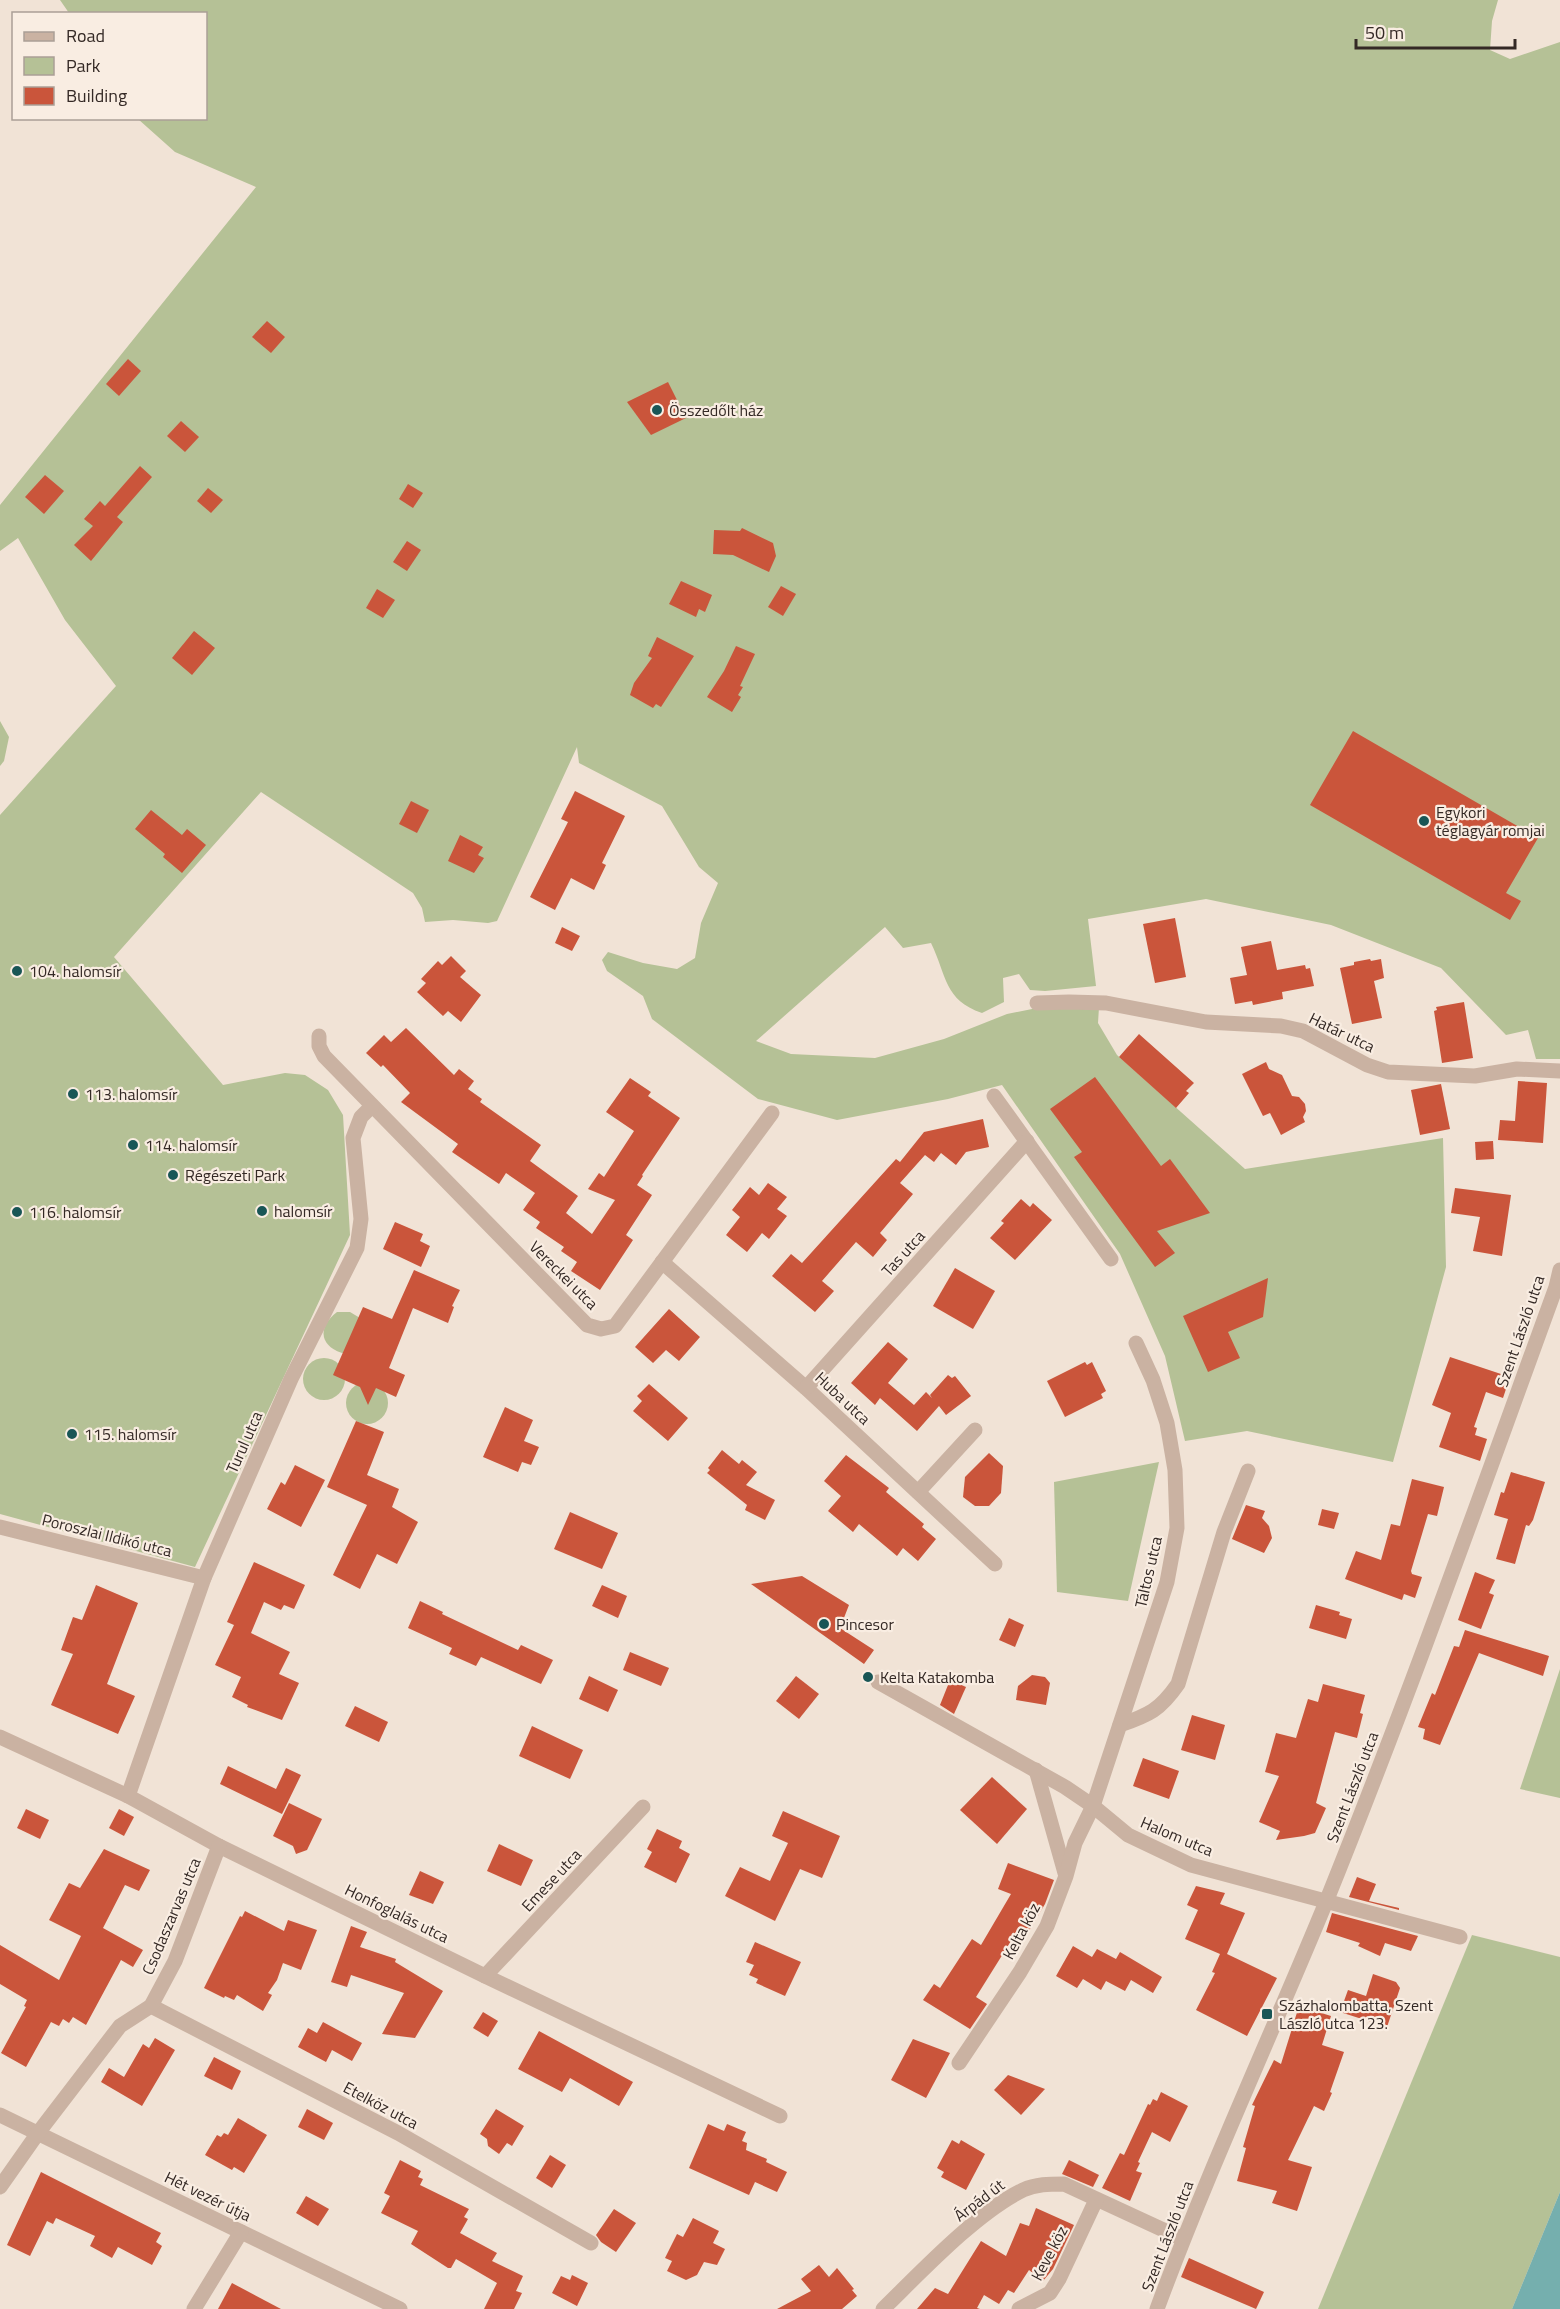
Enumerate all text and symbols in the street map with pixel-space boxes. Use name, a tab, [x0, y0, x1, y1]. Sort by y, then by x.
legend	[12, 12, 207, 120]
scale bar	[1356, 12, 1515, 50]
text: 50 m	[1365, 19, 1404, 46]
text: Road	[66, 22, 105, 49]
text: Park	[66, 52, 101, 79]
text: Building	[66, 82, 127, 109]
place label: Összedőlt ház	[669, 398, 763, 422]
marker: Összedőlt ház	[650, 403, 664, 417]
place label: Egykori téglagyár romjai	[1436, 800, 1545, 842]
marker: Egykori téglagyár romjai	[1417, 814, 1431, 828]
place label: 104. halomsír	[29, 959, 122, 983]
marker: 104. halomsír	[10, 964, 24, 978]
street label: Határ utca	[1305, 1006, 1379, 1058]
place label: 113. halomsír	[85, 1082, 178, 1106]
marker: 113. halomsír	[66, 1087, 80, 1101]
place label: 114. halomsír	[145, 1133, 238, 1157]
marker: 114. halomsír	[126, 1138, 140, 1152]
place label: Régészeti Park	[185, 1163, 285, 1187]
marker: Régészeti Park	[166, 1168, 180, 1182]
place label: halomsír	[274, 1199, 333, 1223]
place label: 116. halomsír	[29, 1200, 122, 1224]
marker: halomsír	[255, 1204, 269, 1218]
marker: 116. halomsír	[10, 1205, 24, 1219]
street label: Tas utca	[876, 1225, 930, 1281]
street label: Vereckei utca	[524, 1235, 604, 1315]
street label: Szent László utca	[1490, 1272, 1550, 1390]
street label: Huba utca	[810, 1366, 876, 1430]
street label: Turul utca	[220, 1407, 268, 1477]
place label: 115. halomsír	[84, 1422, 177, 1446]
marker: 115. halomsír	[65, 1427, 79, 1441]
street label: Poroszlai Ildikó utca	[39, 1507, 175, 1563]
street label: Táltos utca	[1128, 1534, 1168, 1610]
place label: Pincesor	[836, 1612, 894, 1636]
marker: Pincesor	[817, 1617, 831, 1631]
place label: Kelta Katakomba	[880, 1665, 994, 1689]
marker: Kelta Katakomba	[861, 1670, 875, 1684]
street label: Szent László utca	[1320, 1728, 1384, 1846]
street label: Halom utca	[1137, 1810, 1217, 1862]
street label: Emese utca	[515, 1843, 587, 1917]
street label: Csodaszarvas utca	[136, 1854, 206, 1978]
street label: Honfoglalás utca	[341, 1877, 453, 1949]
street label: Kelta köz	[996, 1898, 1046, 1964]
place label: Százhalombatta, Szent László utca 123.	[1279, 1993, 1434, 2035]
marker: Százhalombatta, Szent László utca 123.	[1260, 2007, 1274, 2021]
street label: Etelköz utca	[339, 2075, 423, 2135]
street label: Hét vezér útja	[161, 2165, 255, 2227]
street label: Árpád út	[949, 2173, 1010, 2227]
street label: Szent László utca	[1135, 2177, 1199, 2295]
street label: Keve köz	[1025, 2221, 1073, 2285]

